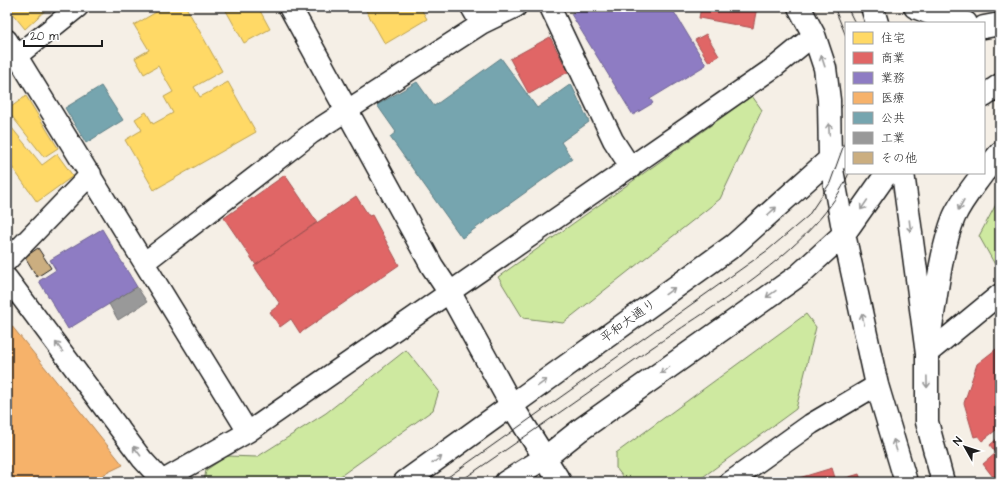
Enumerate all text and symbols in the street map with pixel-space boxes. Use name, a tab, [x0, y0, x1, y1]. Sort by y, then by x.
scale bar	[24, 22, 102, 48]
legend	[845, 22, 985, 174]
text: 20 m	[30, 28, 59, 45]
text: 住宅	[881, 30, 905, 47]
text: 商業	[881, 50, 905, 67]
one-way arrow	[819, 55, 826, 68]
text: 業務	[881, 70, 905, 87]
text: 医療	[881, 90, 905, 107]
text: 公共	[881, 110, 905, 127]
one-way arrow	[826, 123, 833, 136]
text: 工業	[881, 130, 905, 147]
text: その他	[881, 150, 917, 167]
one-way arrow	[860, 199, 868, 210]
one-way arrow	[956, 199, 964, 211]
one-way arrow	[767, 206, 777, 215]
one-way arrow	[906, 219, 914, 232]
one-way arrow	[664, 287, 675, 295]
one-way arrow	[766, 290, 777, 298]
street label: 平和大通り	[596, 295, 660, 347]
one-way arrow	[858, 313, 866, 326]
one-way arrow	[55, 342, 63, 353]
one-way arrow	[660, 366, 671, 374]
one-way arrow	[923, 375, 931, 388]
one-way arrow	[536, 379, 547, 388]
north arrow	[945, 427, 985, 467]
text: N	[950, 434, 966, 448]
one-way arrow	[891, 438, 898, 451]
one-way arrow	[132, 446, 141, 457]
one-way arrow	[431, 456, 442, 464]

